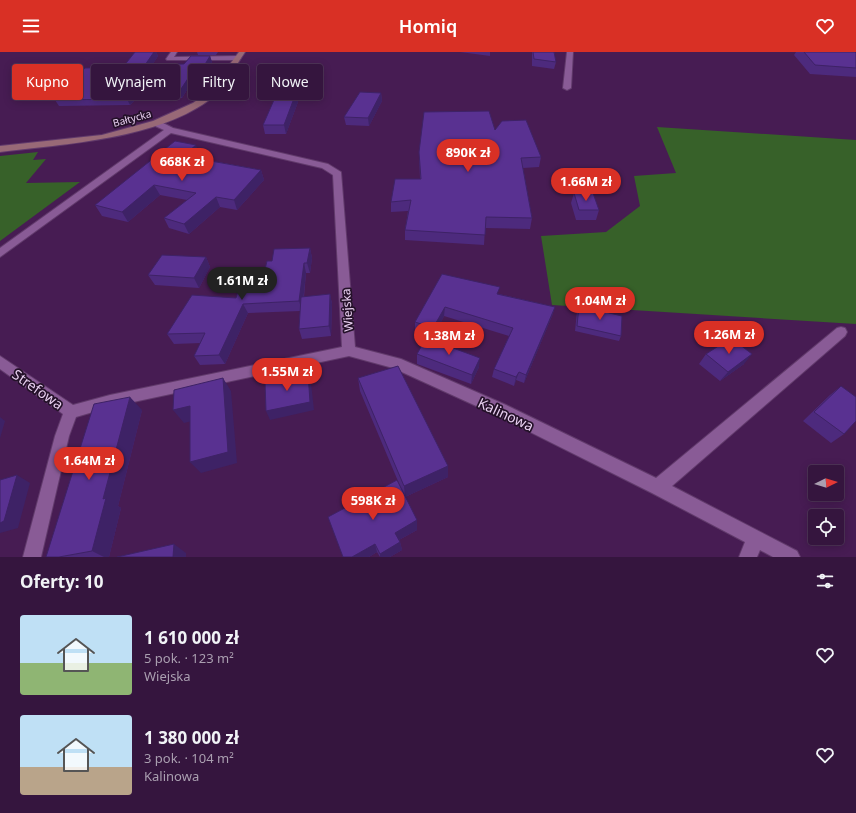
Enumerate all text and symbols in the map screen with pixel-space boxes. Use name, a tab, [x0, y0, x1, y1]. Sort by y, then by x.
text: Homiq	[399, 14, 457, 38]
icon: menu	[20, 15, 42, 37]
icon: heart	[814, 15, 836, 37]
chip: Kupno	[12, 64, 83, 100]
chip: Wynajem	[91, 64, 180, 100]
chip: Filtry	[188, 64, 249, 100]
chip: Nowe	[257, 64, 323, 100]
street label: Bałtycka	[111, 106, 153, 130]
pin: 890K zł	[431, 139, 505, 173]
text: 890K zł	[446, 143, 490, 161]
pin: 668K zł	[145, 148, 219, 182]
text: 668K zł	[160, 152, 204, 170]
pin: 1.66M zł	[545, 168, 627, 202]
text: 1.66M zł	[560, 172, 612, 190]
pin: 1.61M zł	[201, 267, 283, 301]
text: 1.61M zł	[216, 271, 268, 289]
pin: 1.04M zł	[559, 287, 641, 321]
street label: Wiejska	[337, 288, 357, 332]
text: 1.04M zł	[574, 291, 626, 309]
pin: 1.26M zł	[688, 321, 770, 355]
pin: 1.38M zł	[408, 322, 490, 356]
text: 1.26M zł	[703, 325, 755, 343]
text: 1.38M zł	[423, 326, 475, 344]
pin: 1.55M zł	[246, 358, 328, 392]
text: 1.55M zł	[261, 362, 313, 380]
street label: Strefowa	[9, 365, 67, 413]
street label: Kalinowa	[475, 393, 537, 435]
pin: 1.64M zł	[48, 447, 130, 481]
text: 1.64M zł	[63, 451, 115, 469]
north arrow	[808, 465, 844, 501]
map controls	[808, 465, 844, 545]
pin: 598K zł	[336, 487, 410, 521]
text: 598K zł	[351, 491, 395, 509]
button: locate	[808, 509, 844, 545]
text: Oferty: 10	[20, 570, 104, 593]
icon: filters	[814, 570, 836, 592]
text: 1 610 000 zł	[144, 626, 239, 649]
icon: home	[52, 631, 100, 679]
icon: heart	[814, 644, 836, 666]
text: 5 pok. · 123 m²	[144, 649, 234, 667]
text: Wiejska	[144, 667, 191, 685]
text: 1 380 000 zł	[144, 726, 239, 749]
icon: home	[52, 731, 100, 779]
icon: heart	[814, 744, 836, 766]
text: 3 pok. · 104 m²	[144, 749, 234, 767]
text: Kalinowa	[144, 767, 199, 785]

